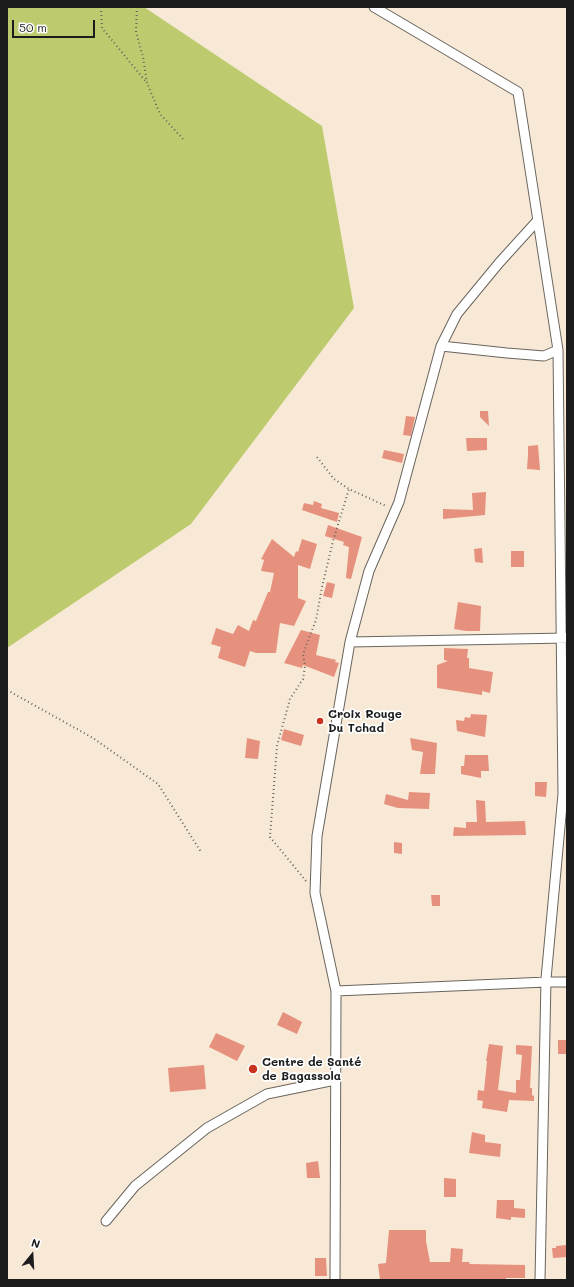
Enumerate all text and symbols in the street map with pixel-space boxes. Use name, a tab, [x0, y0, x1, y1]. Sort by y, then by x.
scale bar	[14, 12, 97, 38]
text: 50 m	[19, 19, 47, 35]
place label: Croix Rouge Du Tchad	[328, 707, 402, 735]
marker: Croix Rouge Du Tchad	[315, 716, 325, 726]
place label: Centre de Santé de Bagassola	[262, 1055, 361, 1083]
marker: Centre de Santé de Bagassola	[247, 1063, 259, 1075]
north arrow	[12, 1235, 52, 1275]
text: N	[30, 1235, 42, 1252]

